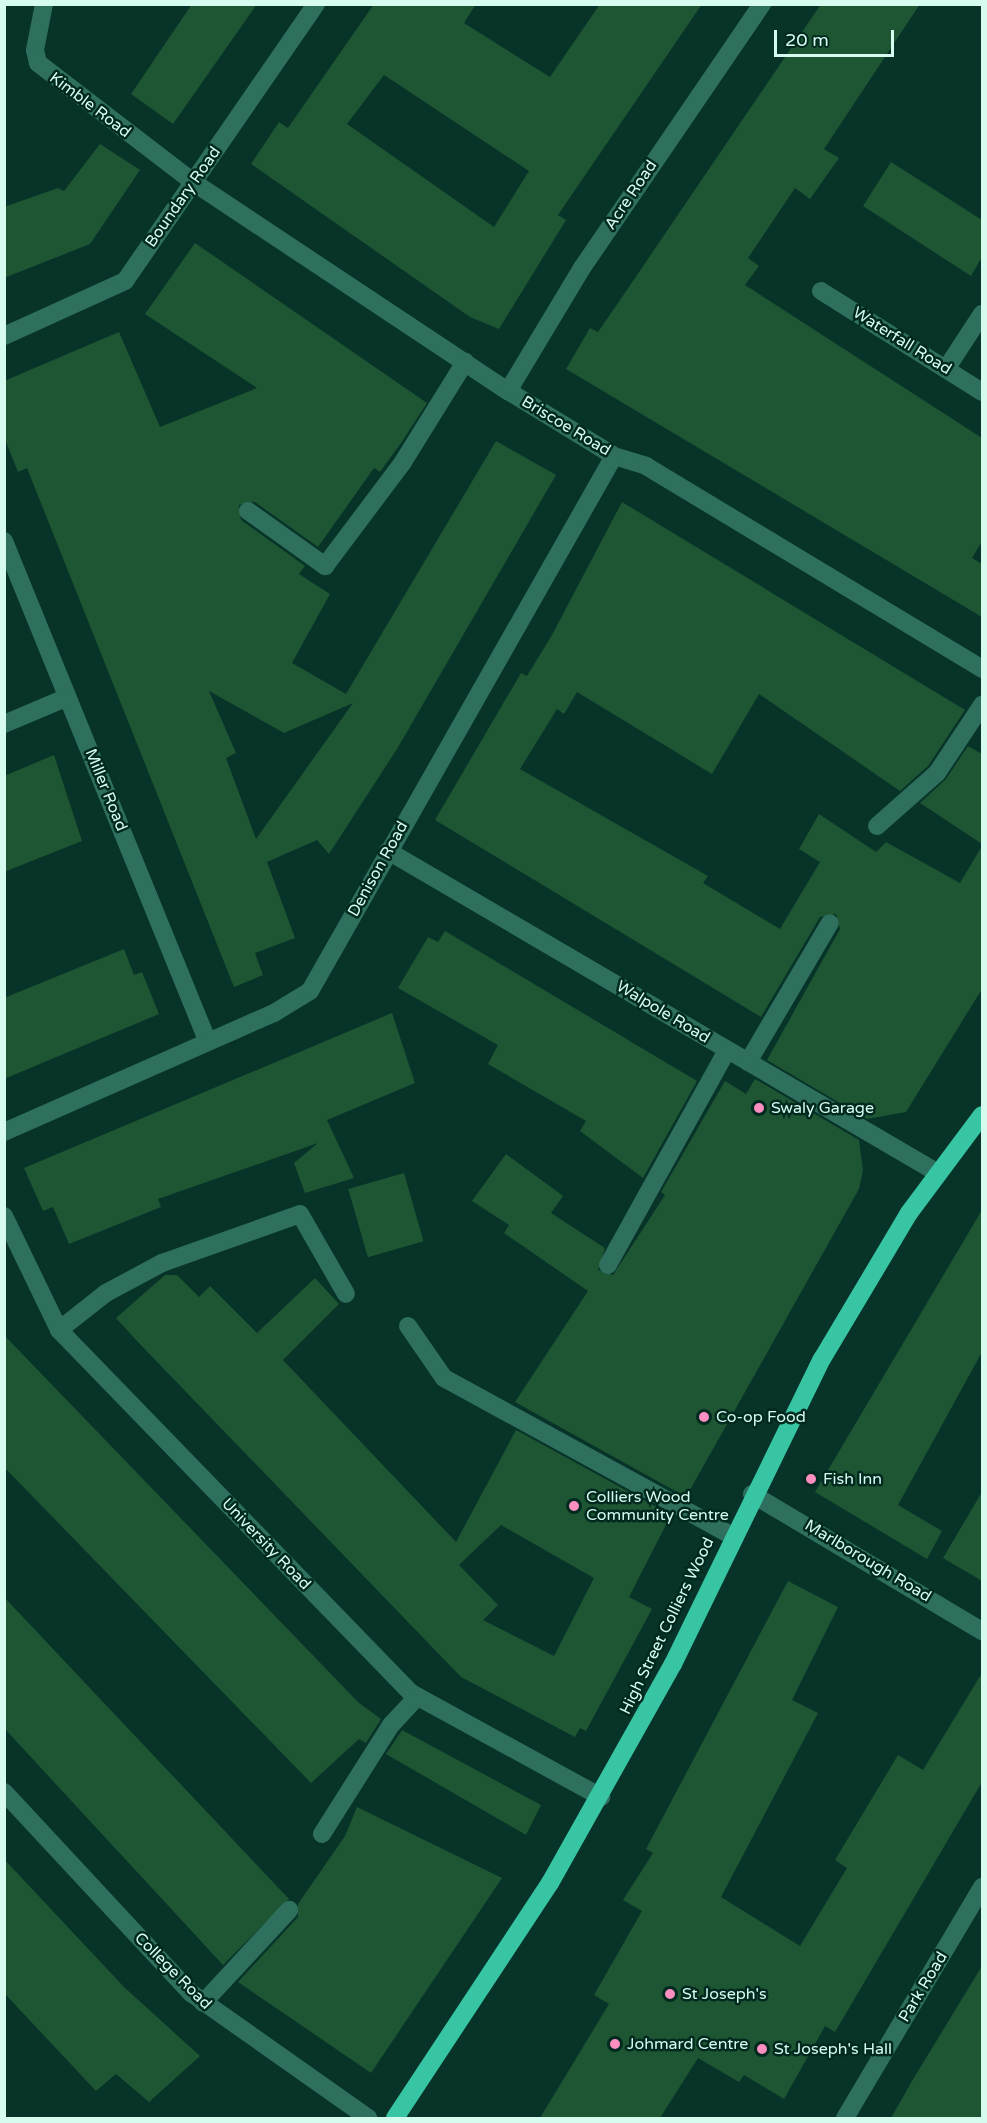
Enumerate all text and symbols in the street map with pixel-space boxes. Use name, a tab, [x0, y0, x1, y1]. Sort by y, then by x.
scale bar	[777, 18, 897, 56]
text: 20 m	[785, 29, 829, 51]
street label: Kimble Road	[46, 68, 134, 142]
street label: Boundary Road	[141, 143, 225, 251]
street label: Acre Road	[601, 157, 661, 233]
street label: Waterfall Road	[849, 303, 955, 379]
street label: Briscoe Road	[518, 392, 614, 460]
street label: Miller Road	[81, 746, 131, 834]
street label: Denison Road	[344, 818, 412, 920]
street label: Walpole Road	[613, 977, 713, 1047]
place label: Swaly Garage	[771, 1098, 874, 1118]
marker: Swaly Garage	[752, 1101, 766, 1115]
place label: Co-op Food	[716, 1407, 806, 1427]
marker: Co-op Food	[697, 1410, 711, 1424]
place label: Fish Inn	[823, 1469, 882, 1489]
marker: Fish Inn	[804, 1472, 818, 1486]
place label: Colliers Wood Community Centre	[586, 1487, 729, 1525]
street label: University Road	[217, 1494, 315, 1594]
marker: Colliers Wood Community Centre	[567, 1499, 581, 1513]
street label: Marlborough Road	[801, 1516, 935, 1606]
street label: High Street Colliers Wood	[616, 1534, 718, 1718]
street label: College Road	[130, 1928, 216, 2014]
street label: Park Road	[895, 1948, 951, 2026]
place label: St Joseph's	[682, 1984, 767, 2004]
marker: St Joseph's	[663, 1987, 677, 2001]
place label: Johmard Centre	[627, 2034, 748, 2054]
marker: Johmard Centre	[608, 2037, 622, 2051]
place label: St Joseph's Hall	[774, 2039, 892, 2059]
marker: St Joseph's Hall	[755, 2042, 769, 2056]

